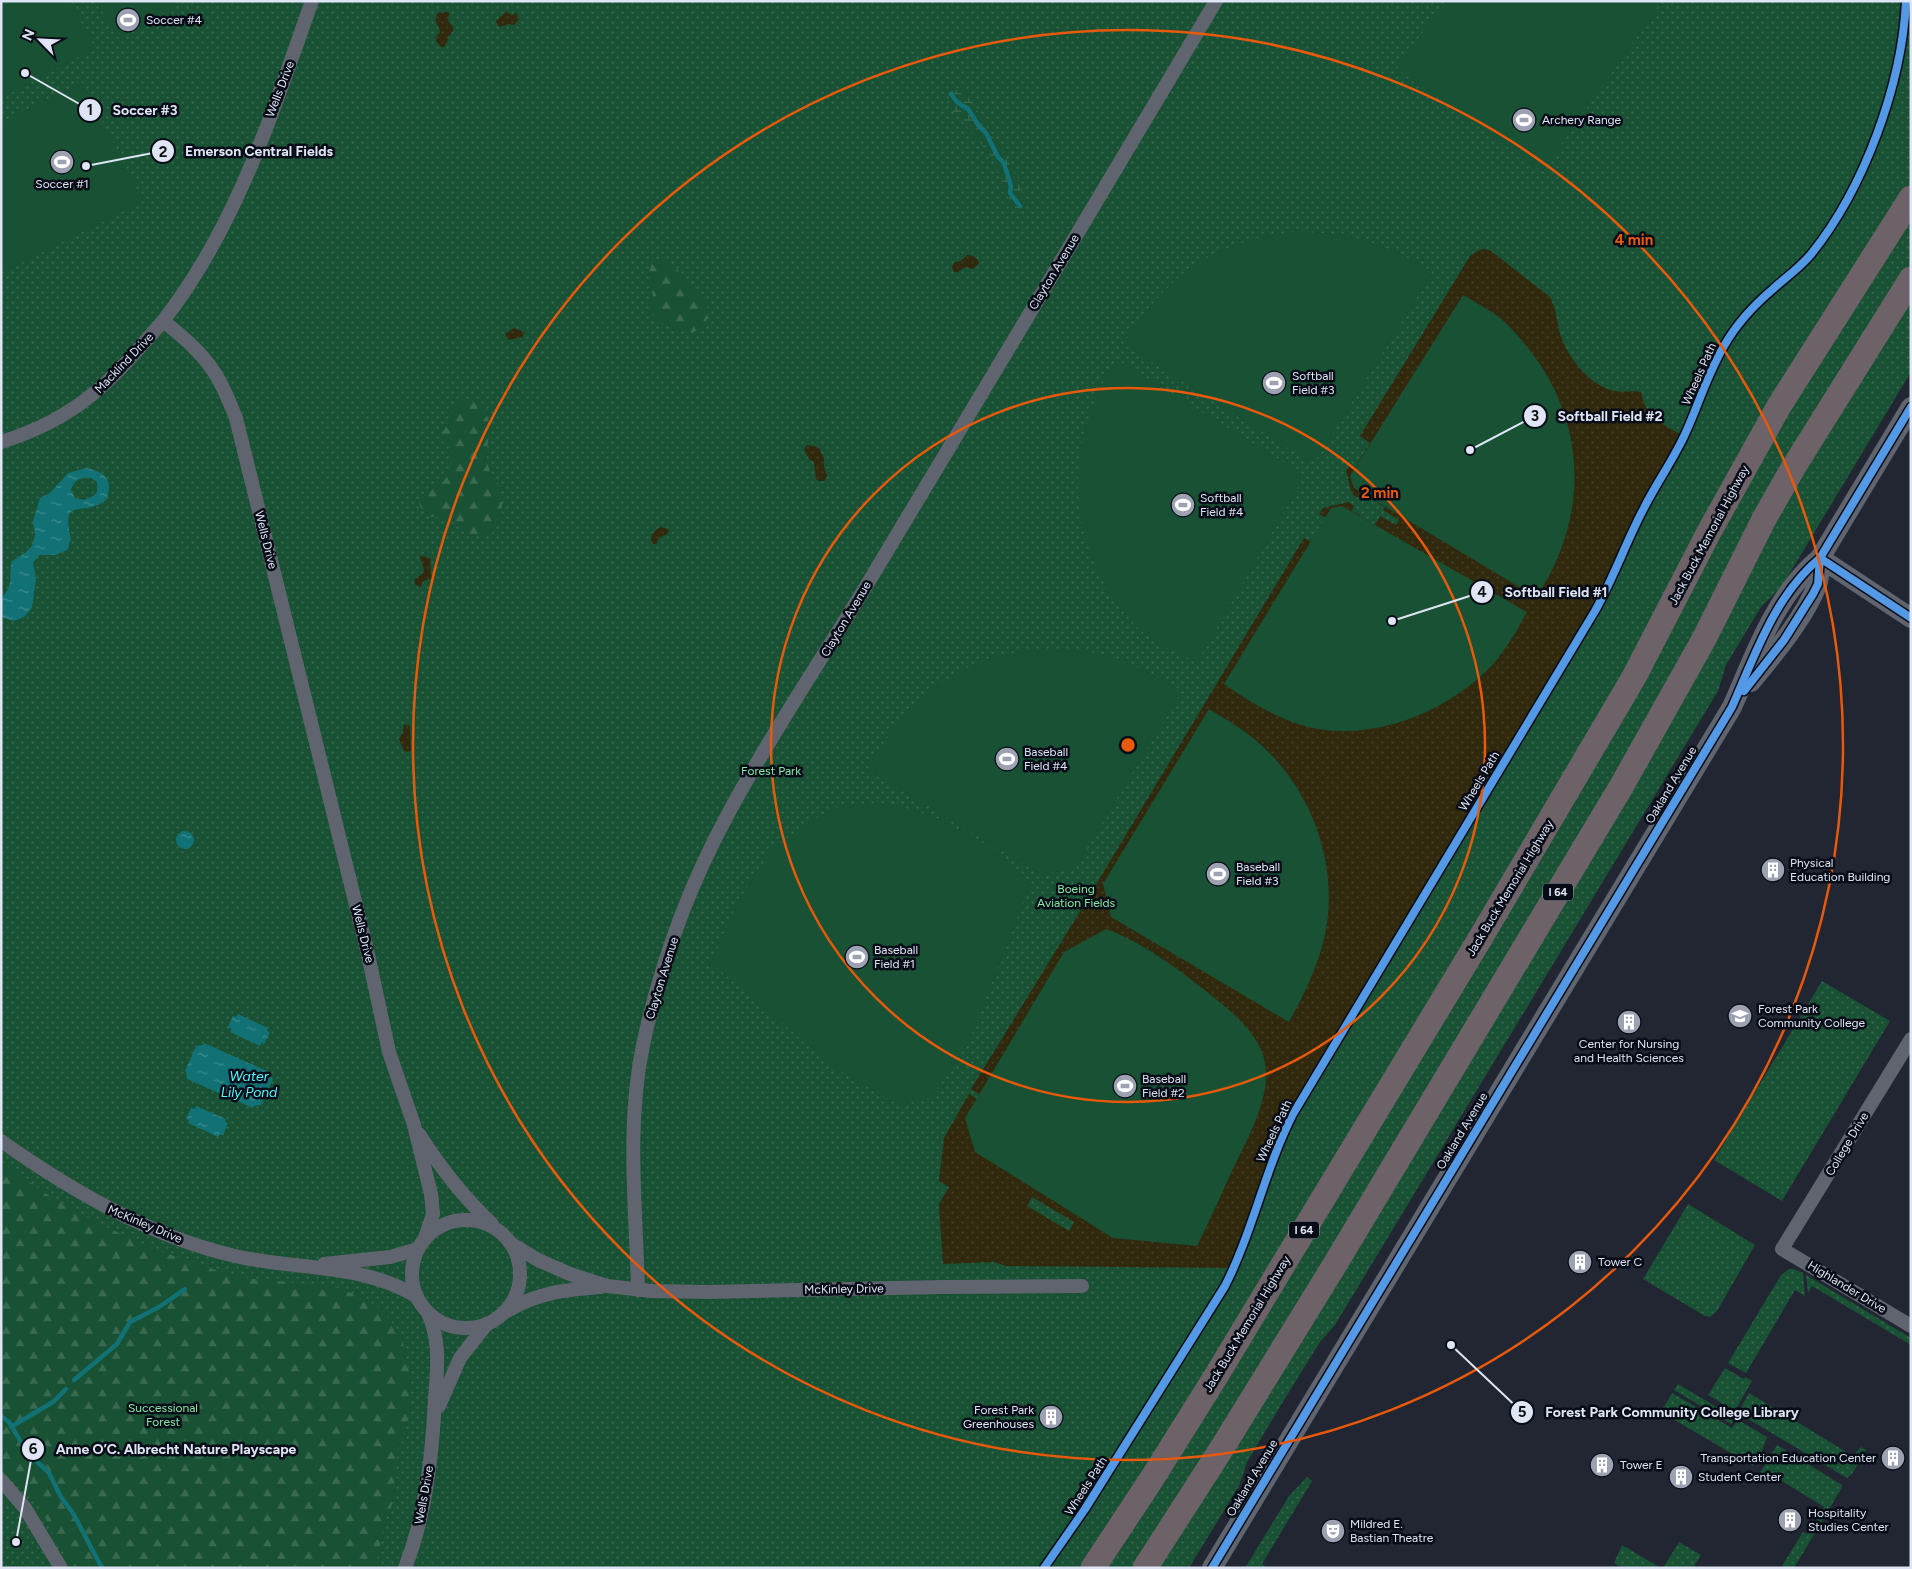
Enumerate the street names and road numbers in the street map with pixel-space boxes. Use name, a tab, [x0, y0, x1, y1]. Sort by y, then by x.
street label: Wells Drive	[263, 58, 297, 119]
street label: Clayton Avenue	[1026, 231, 1082, 312]
street label: Macklind Drive	[92, 330, 157, 396]
street label: Wheels Path	[1679, 340, 1719, 407]
street label: Jack Buck Memorial Highway	[1666, 462, 1752, 607]
street label: Wells Drive	[252, 510, 280, 571]
street label: Clayton Avenue	[818, 578, 874, 659]
street label: Oakland Avenue	[1643, 744, 1700, 826]
street label: Wheels Path	[1456, 749, 1502, 813]
street label: Jack Buck Memorial Highway	[1464, 817, 1557, 959]
road number: I 64	[1543, 884, 1573, 900]
street label: Wells Drive	[349, 904, 377, 965]
street label: Clayton Avenue	[643, 935, 681, 1021]
street label: Oakland Avenue	[1434, 1090, 1491, 1172]
street label: Wheels Path	[1254, 1098, 1295, 1164]
street label: College Drive	[1823, 1109, 1872, 1178]
street label: McKinley Drive	[106, 1202, 185, 1246]
road number: I 64	[1289, 1222, 1319, 1238]
street label: Jack Buck Memorial Highway	[1201, 1253, 1294, 1395]
street label: Highlander Drive	[1805, 1258, 1889, 1316]
street label: McKinley Drive	[804, 1281, 884, 1297]
street label: Oakland Avenue	[1224, 1437, 1281, 1519]
street label: Wheels Path	[1062, 1454, 1110, 1518]
street label: Wells Drive	[412, 1464, 436, 1525]

